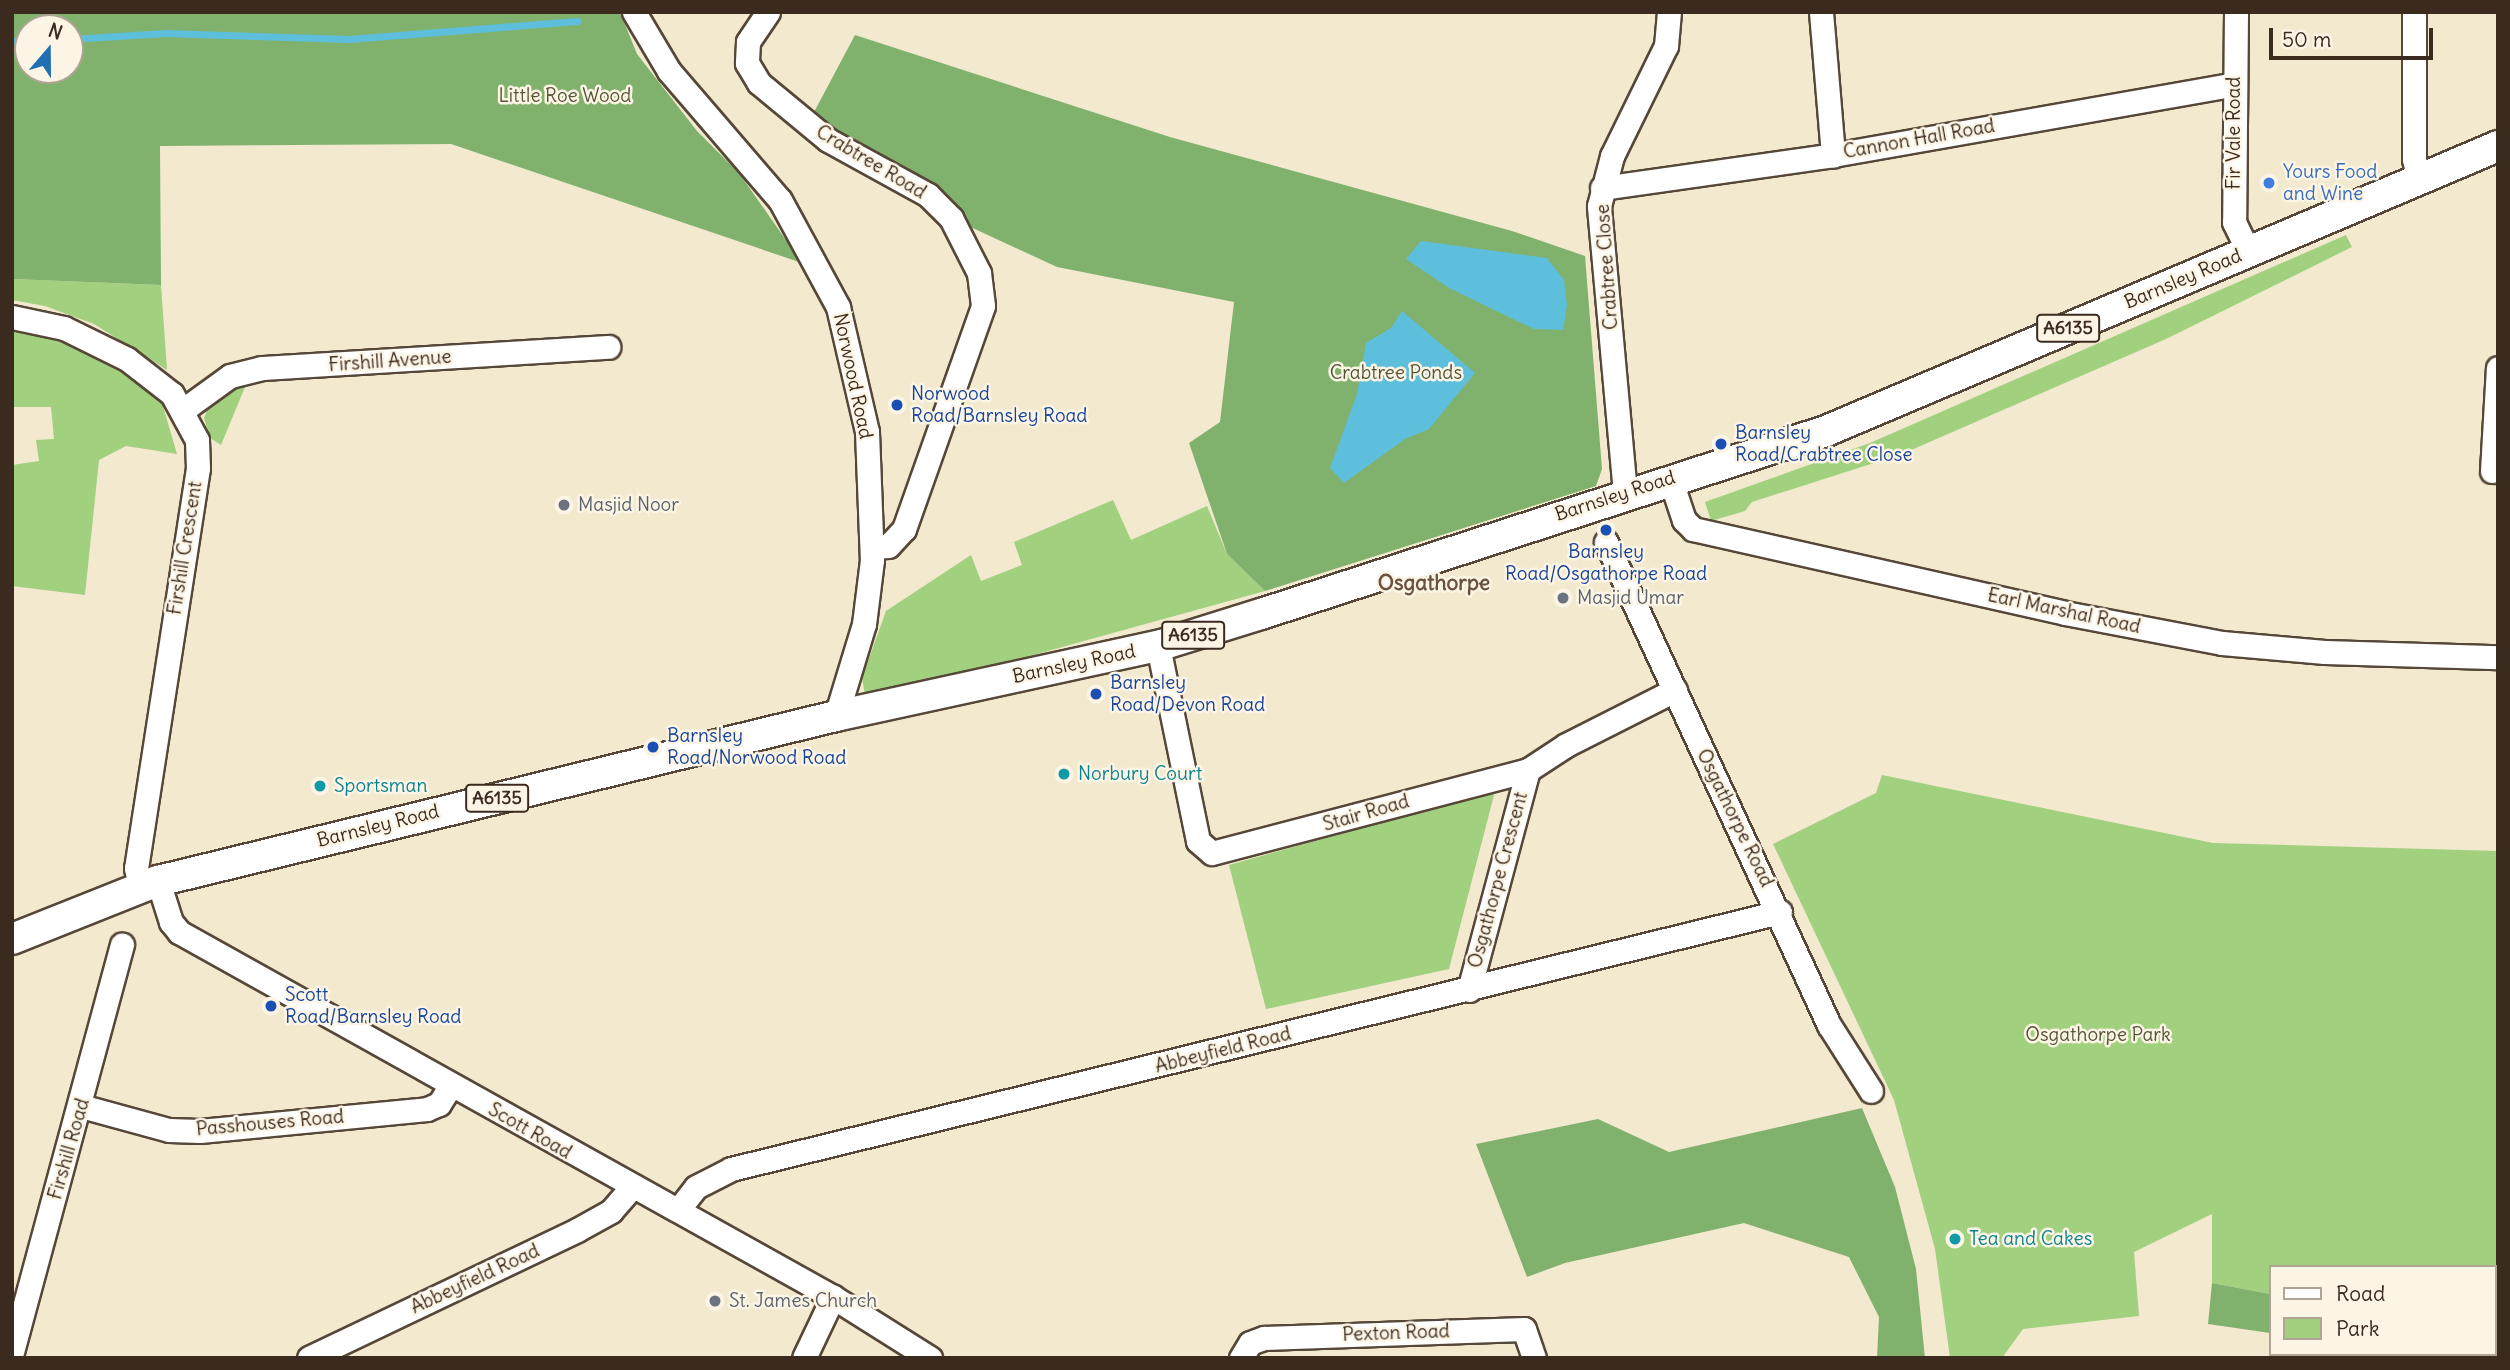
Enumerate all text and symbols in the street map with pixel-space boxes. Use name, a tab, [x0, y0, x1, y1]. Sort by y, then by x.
north arrow	[14, 14, 84, 84]
scale bar	[2272, 14, 2436, 58]
text: N	[45, 18, 66, 45]
text: 50 m	[2282, 26, 2331, 53]
street label: Fir Vale Road	[2223, 77, 2245, 189]
park label: Little Roe Wood	[499, 85, 631, 107]
street label: Cannon Hall Road	[1841, 114, 1997, 164]
street label: Crabtree Road	[812, 120, 930, 204]
place label: Yours Food and Wine	[2283, 161, 2377, 205]
marker: Yours Food and Wine	[2261, 175, 2277, 191]
street label: Crabtree Close	[1591, 203, 1623, 331]
street label: Barnsley Road	[2121, 244, 2245, 314]
street label: Norwood Road	[829, 311, 877, 441]
road number: A6135	[2035, 314, 2101, 342]
street label: Firshill Avenue	[328, 345, 452, 377]
park label: Crabtree Ponds	[1330, 362, 1462, 384]
place label: Norwood Road/Barnsley Road	[911, 383, 1088, 427]
marker: Norwood Road/Barnsley Road	[889, 397, 905, 413]
place label: Barnsley Road/Crabtree Close	[1735, 422, 1913, 466]
marker: Barnsley Road/Crabtree Close	[1713, 436, 1729, 452]
street label: Barnsley Road	[1552, 466, 1678, 526]
street label: Firshill Crescent	[163, 480, 207, 616]
place label: Masjid Noor	[578, 494, 679, 516]
marker: Masjid Noor	[556, 497, 572, 513]
marker: Barnsley Road/Osgathorpe Road	[1598, 522, 1614, 538]
place label: Barnsley Road/Osgathorpe Road	[1505, 541, 1707, 585]
district label: Osgathorpe	[1378, 570, 1490, 596]
street label: Earl Marshal Road	[1985, 584, 2143, 638]
place label: Masjid Umar	[1577, 587, 1684, 609]
marker: Masjid Umar	[1555, 590, 1571, 606]
road number: A6135	[1160, 620, 1226, 650]
street label: Barnsley Road	[1010, 640, 1138, 688]
place label: Barnsley Road/Devon Road	[1110, 672, 1265, 716]
marker: Barnsley Road/Devon Road	[1088, 686, 1104, 702]
place label: Barnsley Road/Norwood Road	[667, 725, 846, 769]
marker: Barnsley Road/Norwood Road	[645, 739, 661, 755]
street label: Osgathorpe Road	[1692, 745, 1778, 891]
place label: Norbury Court	[1078, 763, 1202, 785]
marker: Norbury Court	[1056, 766, 1072, 782]
place label: Sportsman	[334, 775, 427, 797]
marker: Sportsman	[312, 778, 328, 794]
road number: A6135	[464, 784, 530, 812]
street label: Osgathorpe Crescent	[1464, 789, 1532, 971]
street label: Stair Road	[1320, 790, 1412, 836]
street label: Barnsley Road	[315, 800, 441, 852]
place label: Scott Road/Barnsley Road	[285, 984, 462, 1028]
marker: Scott Road/Barnsley Road	[263, 998, 279, 1014]
street label: Abbeyfield Road	[1153, 1022, 1293, 1078]
park label: Osgathorpe Park	[2025, 1024, 2171, 1046]
street label: Firshill Road	[44, 1096, 94, 1202]
street label: Scott Road	[484, 1098, 576, 1164]
street label: Passhouses Road	[195, 1105, 345, 1141]
place label: Tea and Cakes	[1969, 1228, 2092, 1250]
marker: Tea and Cakes	[1947, 1231, 1963, 1247]
street label: Abbeyfield Road	[407, 1239, 543, 1319]
legend	[2268, 1265, 2496, 1356]
text: Road	[2336, 1280, 2385, 1307]
place label: St. James Church	[729, 1290, 877, 1312]
marker: St. James Church	[707, 1293, 723, 1309]
text: Park	[2336, 1315, 2379, 1342]
street label: Pexton Road	[1342, 1320, 1450, 1346]

